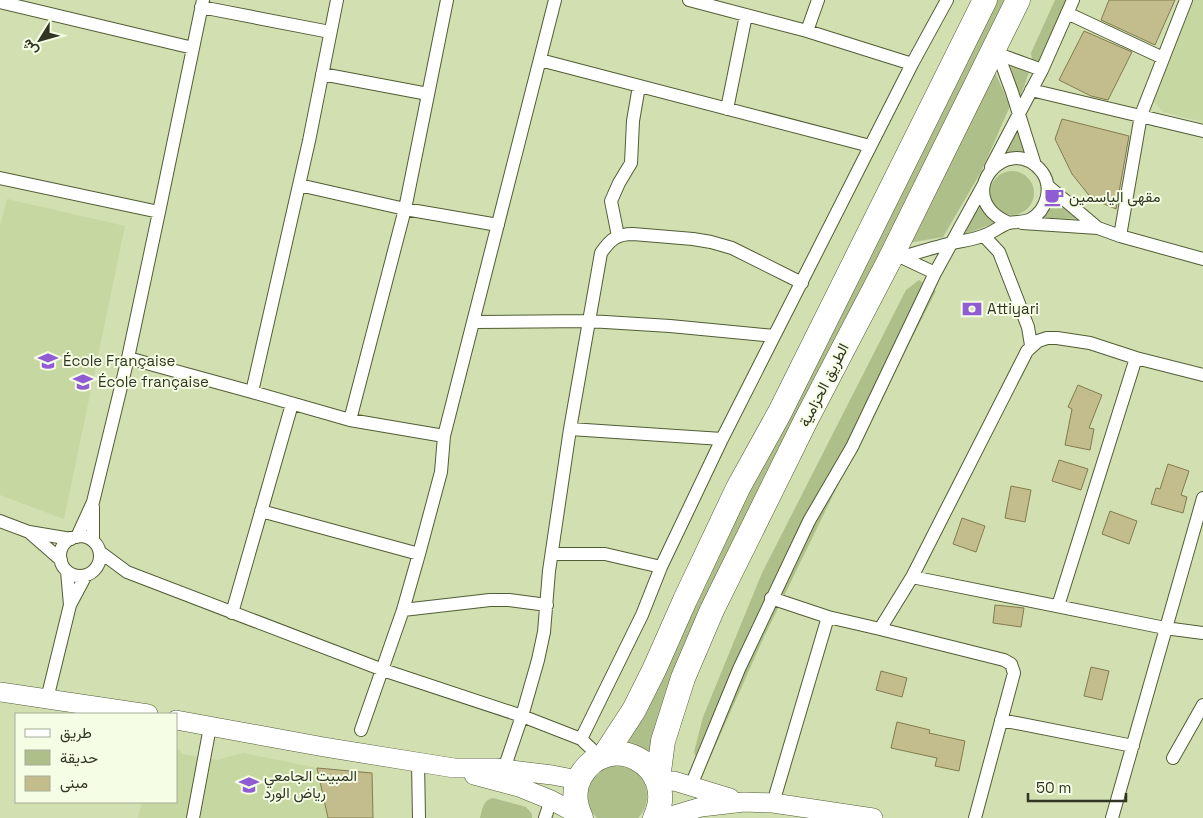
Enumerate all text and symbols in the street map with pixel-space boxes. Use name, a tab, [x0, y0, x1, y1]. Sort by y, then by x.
north arrow	[15, 15, 65, 65]
text: ش	[17, 36, 42, 60]
cafe icon: مقهى الياسمين	[1043, 186, 1065, 208]
place label: مقهى الياسمين	[1069, 187, 1160, 207]
bank icon: Attiyari	[961, 298, 983, 320]
place label: Attiyari	[987, 299, 1039, 318]
street label: الطريق الحزامية	[794, 340, 854, 430]
school or university icon: École Française	[37, 350, 59, 372]
place label: École Française	[63, 351, 176, 370]
school or university icon: École française	[72, 371, 94, 393]
place label: École française	[98, 372, 209, 391]
legend	[15, 713, 178, 803]
text: طريق	[60, 723, 92, 743]
text: حديقة	[60, 748, 98, 767]
place label: المبيت الجامعي رياض الورد	[264, 766, 357, 803]
scale bar	[1028, 770, 1126, 802]
text: مبنى	[60, 773, 88, 793]
school or university icon: المبيت الجامعي رياض الورد	[238, 774, 260, 796]
text: 50 m	[1036, 778, 1071, 797]

